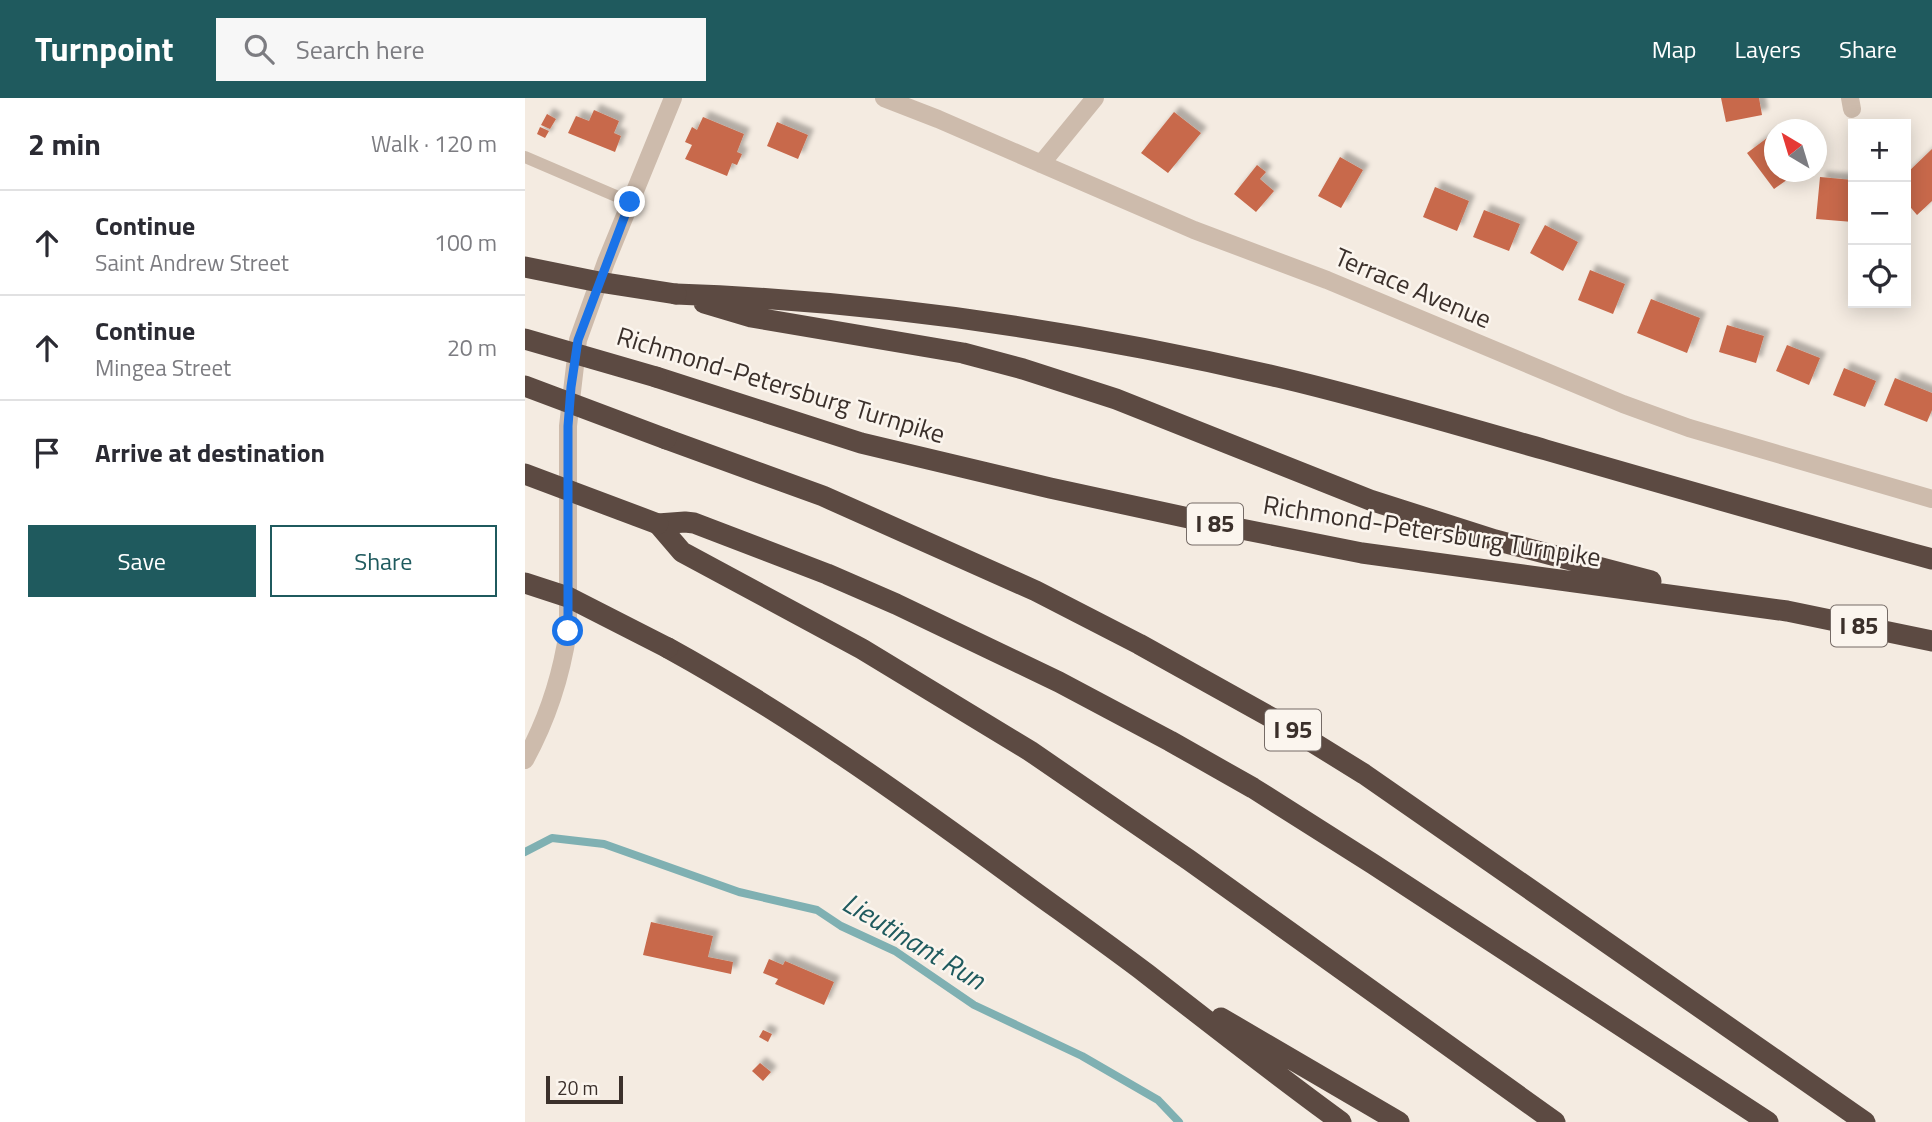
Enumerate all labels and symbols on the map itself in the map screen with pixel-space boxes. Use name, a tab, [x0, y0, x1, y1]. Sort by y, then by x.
north arrow	[1764, 119, 1827, 182]
route end	[614, 186, 645, 217]
street label: Terrace Avenue	[1329, 237, 1498, 338]
street label: Richmond-Petersburg Turnpike	[612, 316, 950, 453]
street label: Richmond-Petersburg Turnpike	[1260, 485, 1604, 576]
road number: I 85	[1187, 503, 1243, 544]
road number: I 85	[1831, 606, 1887, 646]
route start	[552, 615, 583, 646]
road number: I 95	[1265, 710, 1321, 750]
water label: Lieutinant Run	[835, 881, 995, 1001]
scale bar	[546, 1073, 623, 1105]

